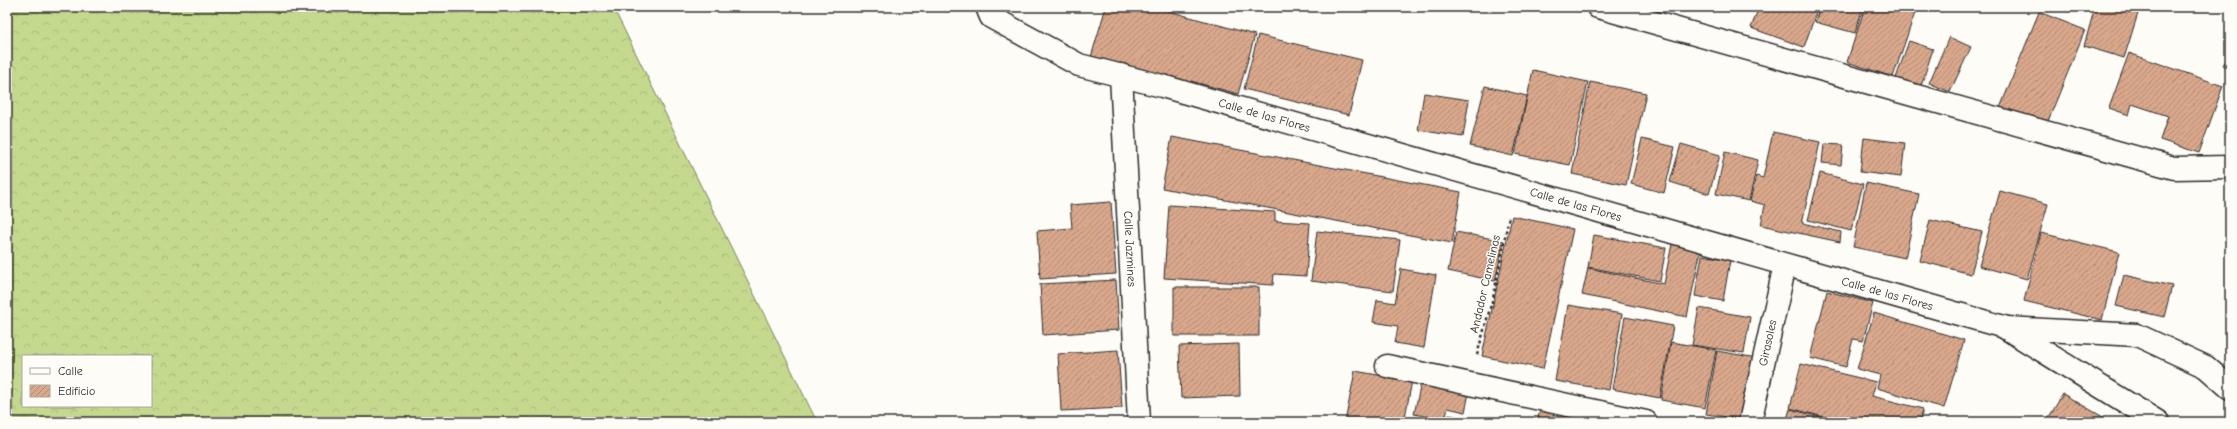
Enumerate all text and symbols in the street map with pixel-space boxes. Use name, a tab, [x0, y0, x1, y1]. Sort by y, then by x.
street label: Calle de las Flores	[1217, 96, 1312, 135]
street label: Calle de las Flores	[1528, 185, 1623, 224]
street label: Calle Jazmines	[1121, 210, 1139, 287]
street label: Andador Camelinas	[1467, 234, 1503, 334]
street label: Calle de las Flores	[1840, 274, 1935, 313]
street label: Girasoles	[1756, 318, 1780, 367]
legend	[22, 355, 152, 407]
text: Calle	[58, 364, 83, 378]
text: Edificio	[58, 384, 95, 398]

